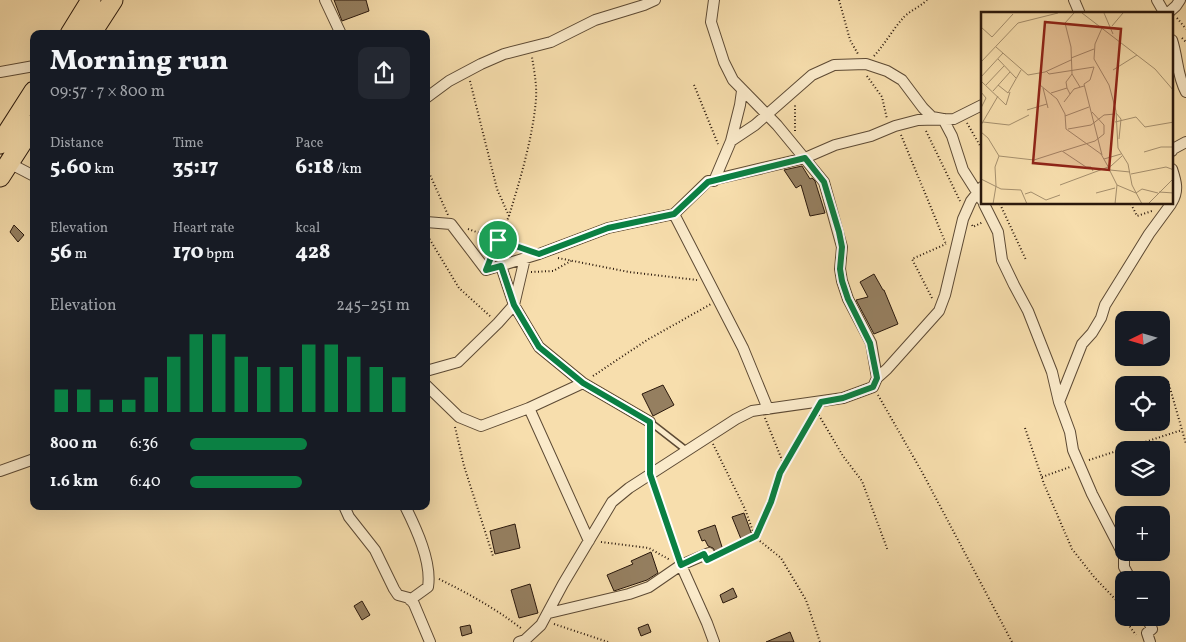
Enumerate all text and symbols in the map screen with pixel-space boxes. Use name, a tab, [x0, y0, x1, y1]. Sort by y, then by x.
inset map	[981, 12, 1174, 205]
text: Morning run	[50, 42, 228, 81]
button: share	[358, 47, 410, 99]
text: 09:57 · 7 × 800 m	[50, 81, 165, 103]
text: Distance	[50, 134, 104, 153]
text: Time	[173, 134, 203, 153]
text: Pace	[295, 134, 323, 153]
text: 5.60	[50, 153, 91, 182]
text: 35:17	[173, 153, 218, 182]
text: 6:18	[295, 153, 334, 182]
text: km	[91, 160, 114, 179]
text: /km	[334, 160, 362, 179]
text: Elevation	[50, 219, 108, 238]
text: Heart rate	[173, 219, 234, 238]
text: kcal	[295, 219, 320, 238]
pin	[477, 219, 519, 261]
icon: arrive	[484, 226, 512, 254]
text: 56	[50, 238, 72, 267]
text: 170	[173, 238, 204, 267]
text: 428	[295, 238, 331, 267]
text: m	[72, 245, 87, 264]
text: bpm	[204, 245, 234, 264]
text: Elevation	[50, 295, 117, 317]
text: 245–251 m	[336, 295, 410, 317]
north arrow	[1115, 311, 1170, 366]
map controls	[1115, 311, 1170, 626]
button: locate	[1115, 376, 1170, 431]
text: 800 m	[50, 433, 97, 455]
text: 6:36	[130, 433, 158, 455]
button: layers	[1115, 441, 1170, 496]
text: 1.6 km	[50, 471, 98, 493]
text: 6:40	[130, 471, 161, 493]
button: +	[1115, 506, 1170, 561]
button: −	[1115, 571, 1170, 626]

